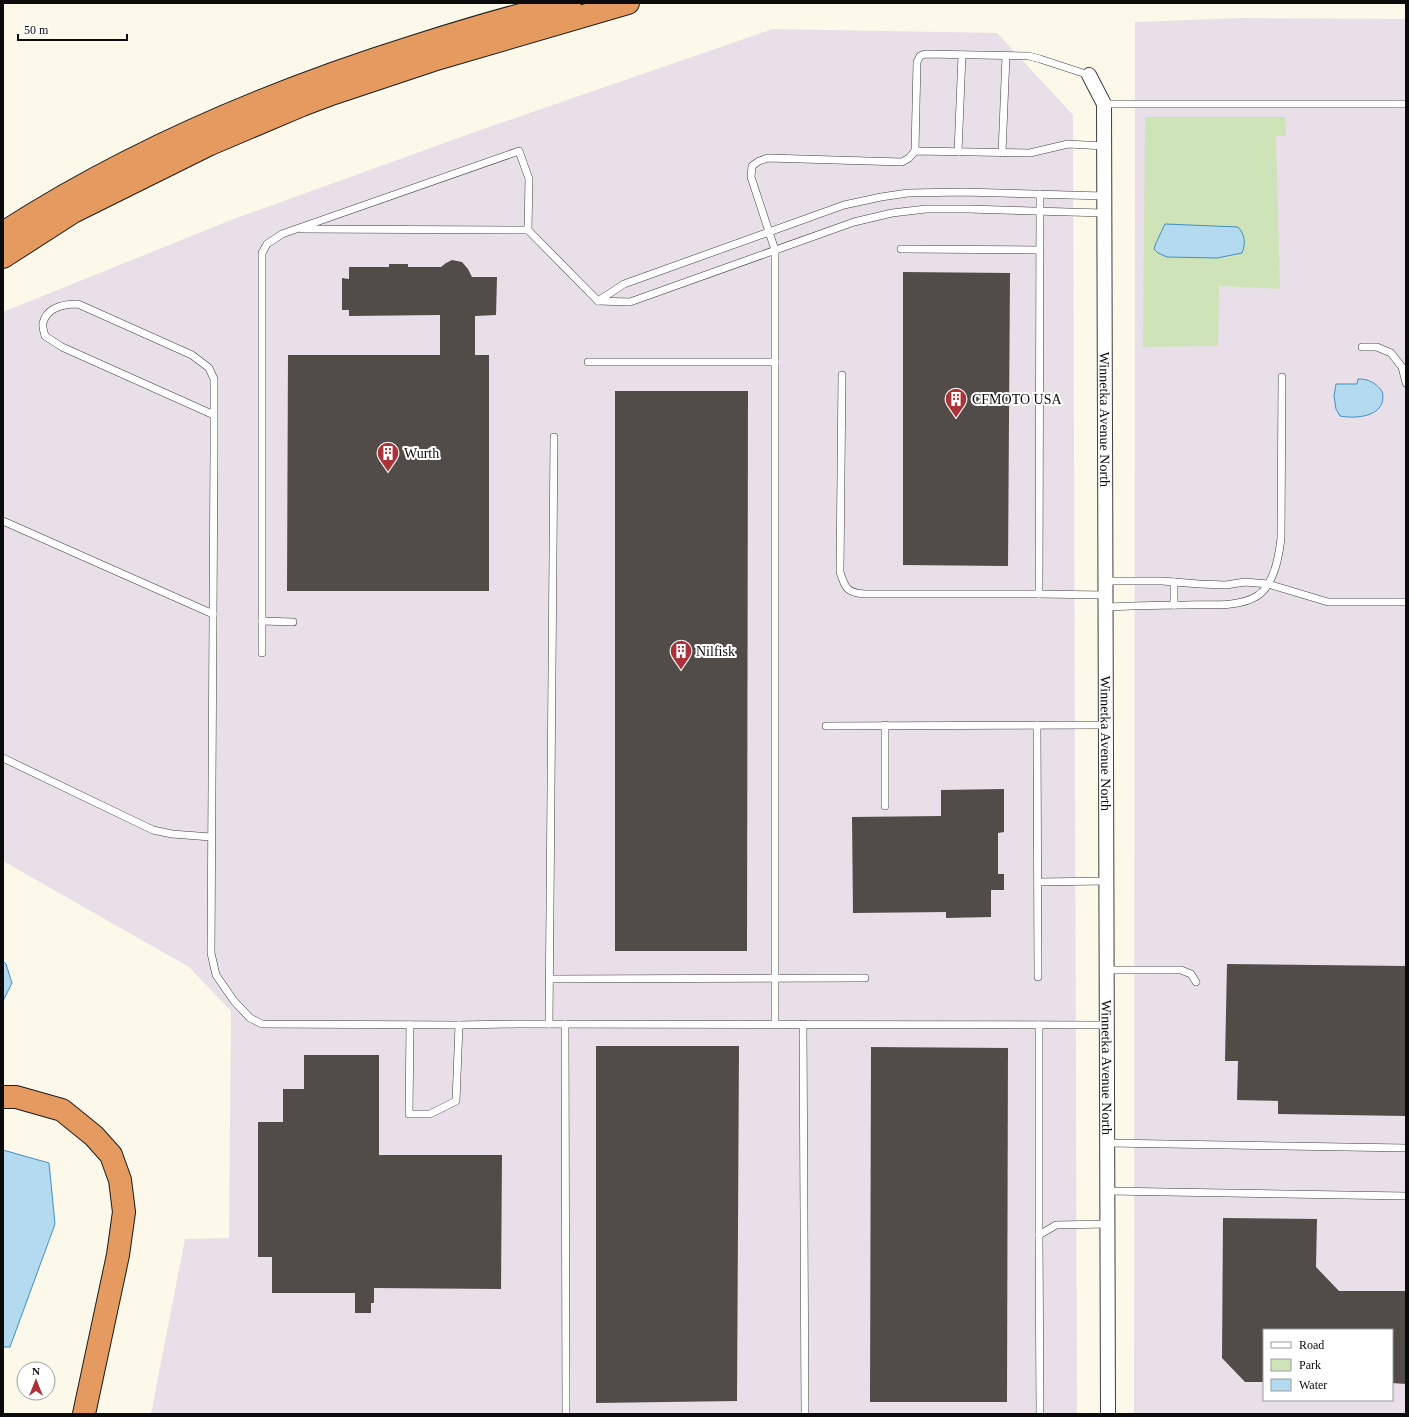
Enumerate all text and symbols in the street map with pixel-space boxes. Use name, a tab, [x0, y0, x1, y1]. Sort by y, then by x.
scale bar	[18, 16, 127, 42]
text: 50 m	[24, 23, 49, 37]
street label: Winnetka Avenue North	[1097, 352, 1113, 487]
building icon: CFMOTO USA	[943, 386, 969, 419]
place label: CFMOTO USA	[972, 392, 1062, 407]
building icon: Wurth	[375, 440, 401, 473]
place label: Wurth	[404, 446, 439, 461]
building icon: Nilfisk	[668, 638, 694, 671]
place label: Nilfisk	[696, 644, 735, 659]
street label: Winnetka Avenue North	[1098, 676, 1114, 811]
street label: Winnetka Avenue North	[1099, 1000, 1115, 1135]
legend	[1263, 1329, 1393, 1401]
text: Road	[1299, 1338, 1324, 1352]
text: Park	[1299, 1358, 1321, 1372]
north arrow	[16, 1361, 56, 1401]
text: N	[32, 1365, 40, 1377]
text: Water	[1299, 1378, 1327, 1392]

